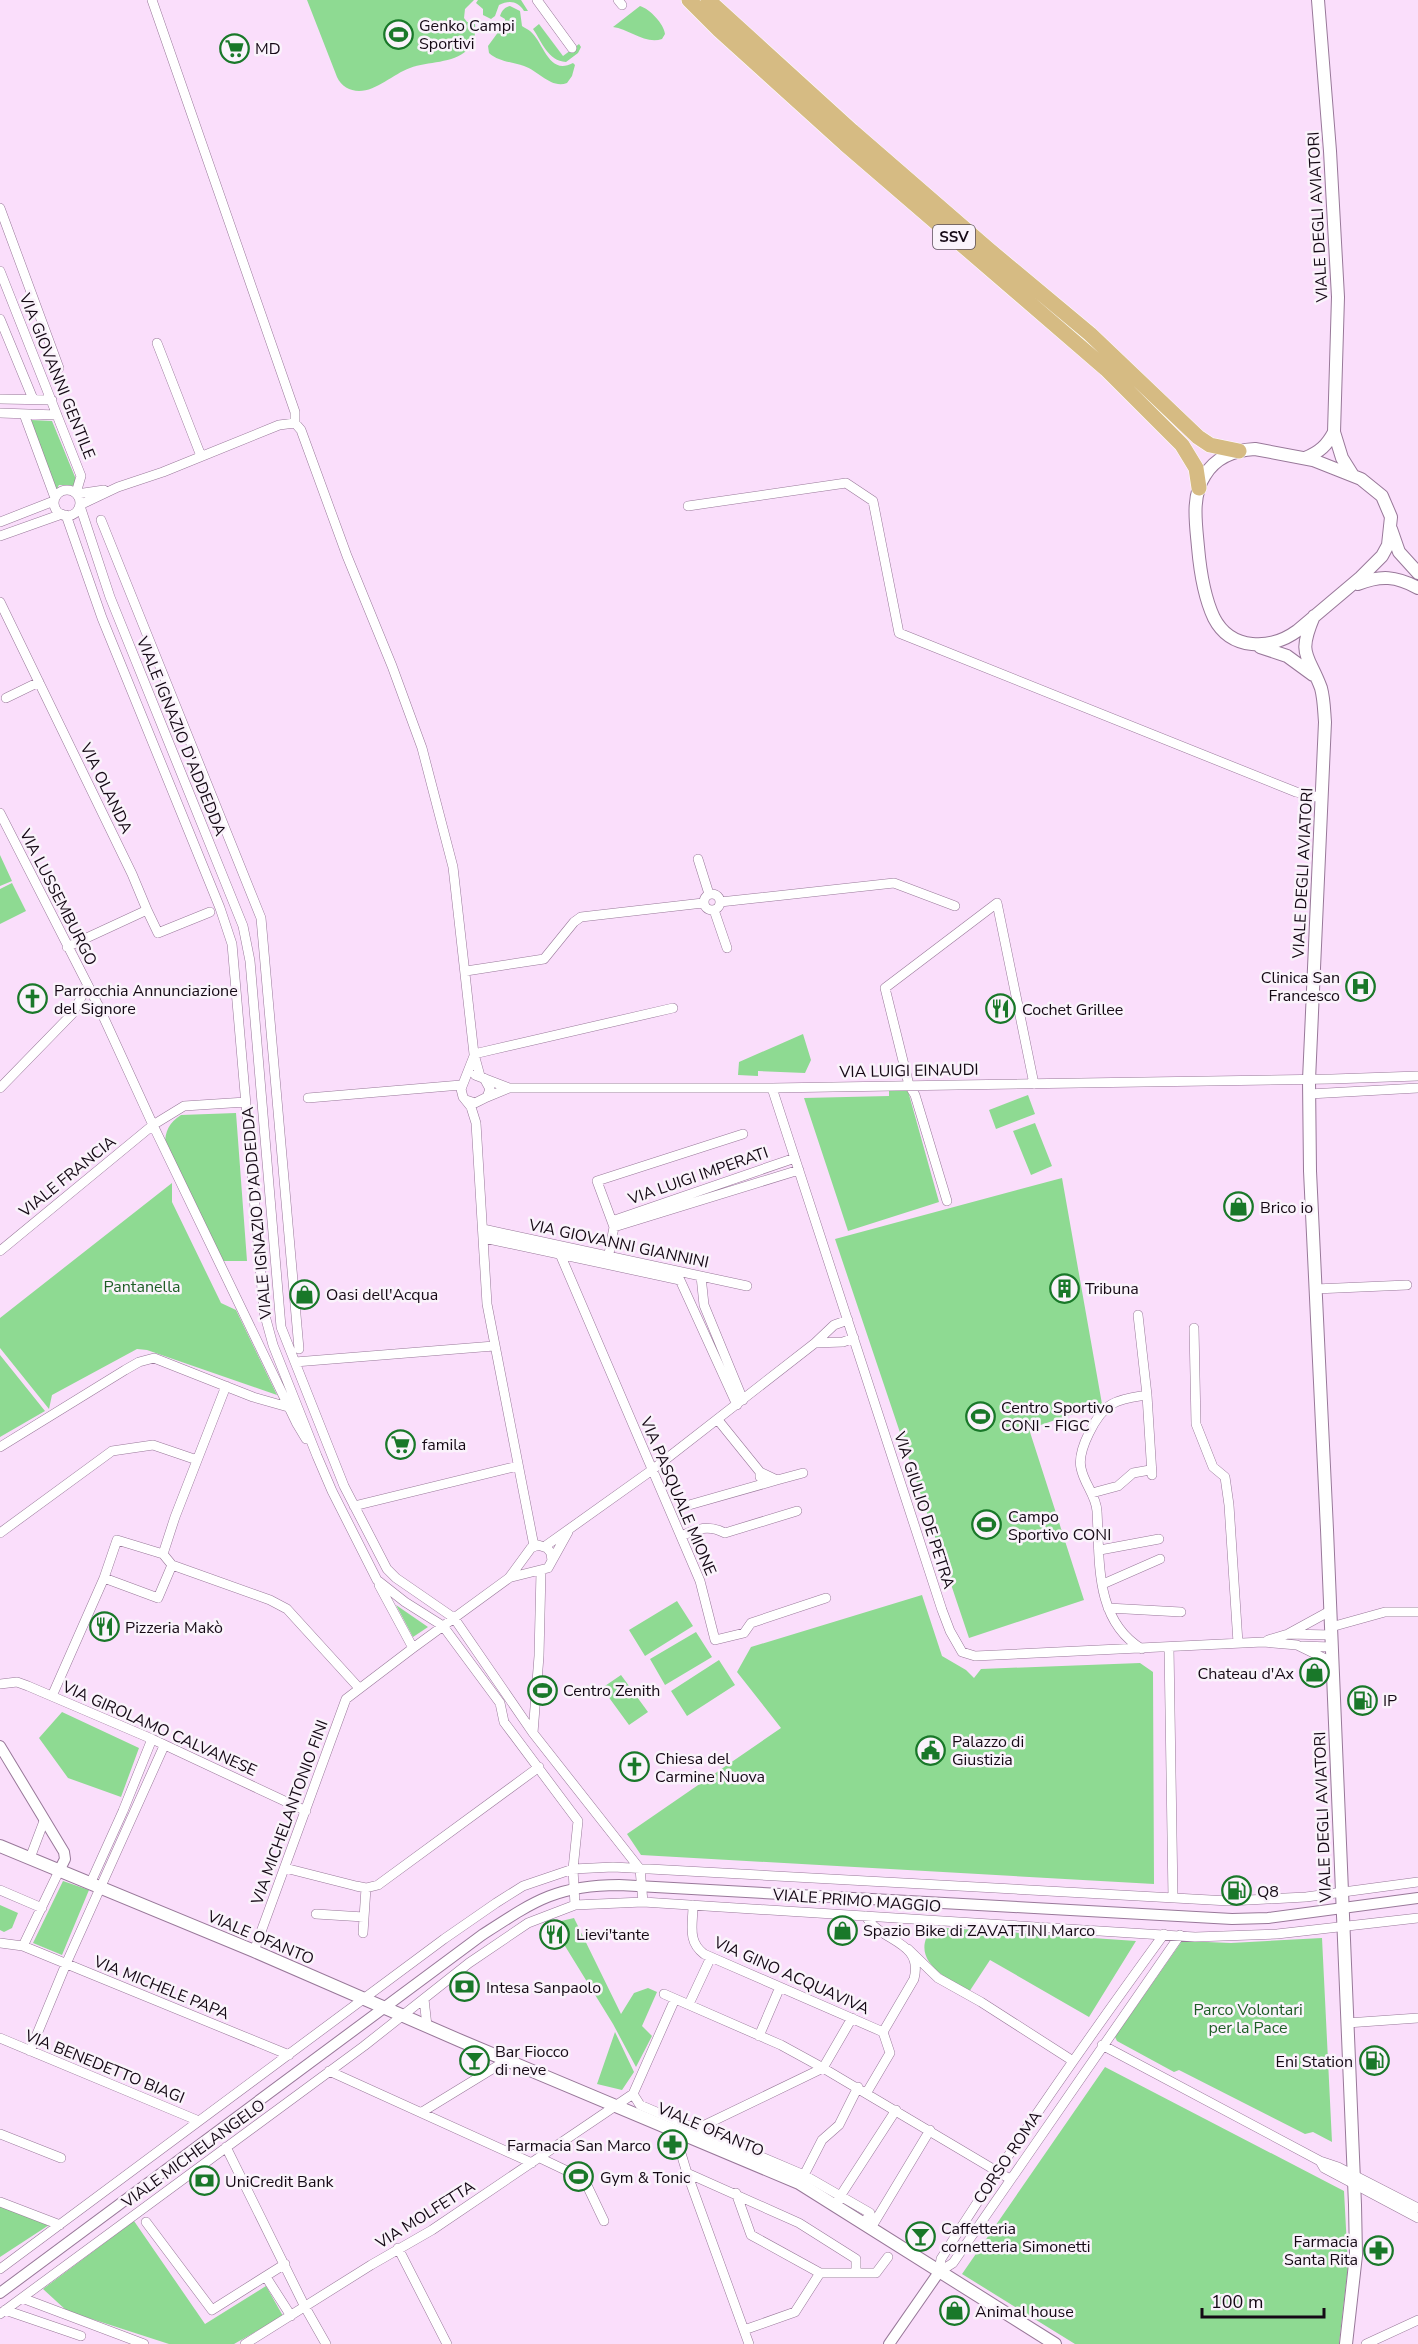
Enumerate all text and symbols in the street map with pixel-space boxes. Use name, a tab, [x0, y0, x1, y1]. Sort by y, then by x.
place label: Genko Campi Sportivi	[419, 15, 515, 55]
sports icon: Genko Campi Sportivi	[382, 18, 414, 50]
supermarket icon: MD	[218, 32, 250, 64]
place label: MD	[255, 38, 281, 60]
street label: VIALE DEGLI AVIATORI	[1303, 131, 1334, 304]
road number: SSV	[933, 225, 975, 249]
street label: VIA GIOVANNI GENTILE	[13, 289, 100, 462]
street label: VIALE IGNAZIO D'ADDEDDA	[131, 632, 231, 840]
street label: VIA OLANDA	[74, 739, 138, 838]
street label: VIALE DEGLI AVIATORI	[1287, 787, 1318, 960]
street label: VIA LUSSEMBURGO	[14, 825, 102, 969]
place label: Clinica San Francesco	[1261, 967, 1340, 1007]
hospital icon: Clinica San Francesco	[1345, 970, 1377, 1002]
place label: Parrocchia Annunciazione del Signore	[54, 980, 238, 1020]
church icon: Parrocchia Annunciazione del Signore	[17, 983, 49, 1015]
restaurant icon: Cochet Grillee	[985, 993, 1017, 1025]
place label: Cochet Grillee	[1022, 999, 1123, 1021]
street label: VIA LUIGI EINAUDI	[838, 1059, 979, 1083]
street label: VIALE IGNAZIO D'ADDEDDA	[237, 1105, 277, 1321]
street label: VIALE FRANCIA	[14, 1131, 121, 1223]
street label: VIA LUIGI IMPERATI	[624, 1142, 771, 1211]
shop icon: Brico io	[1223, 1191, 1255, 1223]
place label: Brico io	[1260, 1197, 1313, 1219]
street label: VIA GIOVANNI GIANNINI	[526, 1214, 711, 1274]
building icon: Tribuna	[1048, 1272, 1080, 1304]
park label: Pantanella	[104, 1276, 180, 1298]
shop icon: Oasi dell'Acqua	[289, 1278, 321, 1310]
place label: Tribuna	[1085, 1278, 1139, 1300]
place label: Oasi dell'Acqua	[326, 1284, 438, 1306]
place label: Centro Sportivo CONI - FIGC	[1001, 1397, 1114, 1437]
sports icon: Centro Sportivo CONI - FIGC	[964, 1400, 996, 1432]
street label: VIA PASQUALE MIONE	[634, 1413, 721, 1579]
supermarket icon: famila	[385, 1428, 417, 1460]
street label: VIA GIULIO DE PETRA	[888, 1428, 960, 1592]
place label: famila	[422, 1434, 466, 1456]
place label: Campo Sportivo CONI	[1008, 1506, 1111, 1546]
sports icon: Campo Sportivo CONI	[971, 1509, 1003, 1541]
restaurant icon: Pizzeria Makò	[88, 1611, 120, 1643]
place label: Pizzeria Makò	[125, 1617, 223, 1639]
shop icon: Chateau d'Ax	[1299, 1657, 1331, 1689]
place label: Chateau d'Ax	[1197, 1663, 1295, 1685]
sports icon: Centro Zenith	[526, 1674, 558, 1706]
street label: VIA GIROLAMO CALVANESE	[58, 1676, 260, 1782]
place label: Centro Zenith	[563, 1680, 660, 1702]
fuel station icon: IP	[1346, 1684, 1378, 1716]
place label: IP	[1383, 1690, 1397, 1712]
street label: VIA MICHELANTONIO FINI	[246, 1717, 334, 1909]
place label: Palazzo di Giustizia	[952, 1731, 1024, 1771]
street label: VIALE DEGLI AVIATORI	[1309, 1731, 1337, 1904]
public building icon: Palazzo di Giustizia	[915, 1734, 947, 1766]
place label: Chiesa del Carmine Nuova	[655, 1748, 765, 1788]
church icon: Chiesa del Carmine Nuova	[618, 1751, 650, 1783]
fuel station icon: Q8	[1220, 1875, 1252, 1907]
place label: Q8	[1257, 1881, 1279, 1903]
street label: VIALE PRIMO MAGGIO	[771, 1884, 942, 1918]
street label: VIALE OFANTO	[203, 1905, 317, 1970]
shop icon: Spazio Bike di ZAVATTINI Marco	[826, 1914, 858, 1946]
restaurant icon: Lievi'tante	[539, 1918, 571, 1950]
place label: Spazio Bike di ZAVATTINI Marco	[863, 1920, 1095, 1942]
place label: Lievi'tante	[576, 1924, 650, 1946]
street label: VIA GINO ACQUAVIVA	[709, 1931, 873, 2020]
street label: VIA MICHELE PAPA	[90, 1950, 233, 2025]
bank icon: Intesa Sanpaolo	[449, 1971, 481, 2003]
place label: Intesa Sanpaolo	[486, 1977, 601, 1999]
park label: Parco Volontari per la Pace	[1193, 1999, 1303, 2039]
street label: VIA BENEDETTO BIAGI	[21, 2024, 188, 2109]
place label: Bar Fiocco di neve	[495, 2041, 569, 2081]
bar icon: Bar Fiocco di neve	[458, 2044, 490, 2076]
fuel station icon: Eni Station	[1358, 2045, 1390, 2077]
place label: Eni Station	[1276, 2051, 1353, 2073]
street label: VIALE MICHELANGELO	[117, 2094, 270, 2214]
street label: VIALE OFANTO	[653, 2097, 767, 2162]
street label: CORSO ROMA	[969, 2106, 1047, 2208]
pharmacy icon: Farmacia San Marco	[656, 2129, 688, 2161]
place label: Farmacia San Marco	[507, 2135, 651, 2157]
sports icon: Gym & Tonic	[563, 2161, 595, 2193]
bank icon: UniCredit Bank	[188, 2165, 220, 2197]
place label: Gym & Tonic	[600, 2167, 691, 2189]
place label: UniCredit Bank	[225, 2171, 334, 2193]
street label: VIA MOLFETTA	[371, 2175, 480, 2255]
place label: Caffetteria cornetteria Simonetti	[941, 2218, 1090, 2258]
bar icon: Caffetteria cornetteria Simonetti	[904, 2221, 936, 2253]
place label: Farmacia Santa Rita	[1284, 2231, 1358, 2271]
pharmacy icon: Farmacia Santa Rita	[1363, 2234, 1395, 2266]
scale bar	[1202, 2281, 1324, 2319]
text: 100 m	[1211, 2290, 1263, 2314]
shop icon: Animal house	[938, 2295, 970, 2327]
place label: Animal house	[975, 2301, 1074, 2323]

